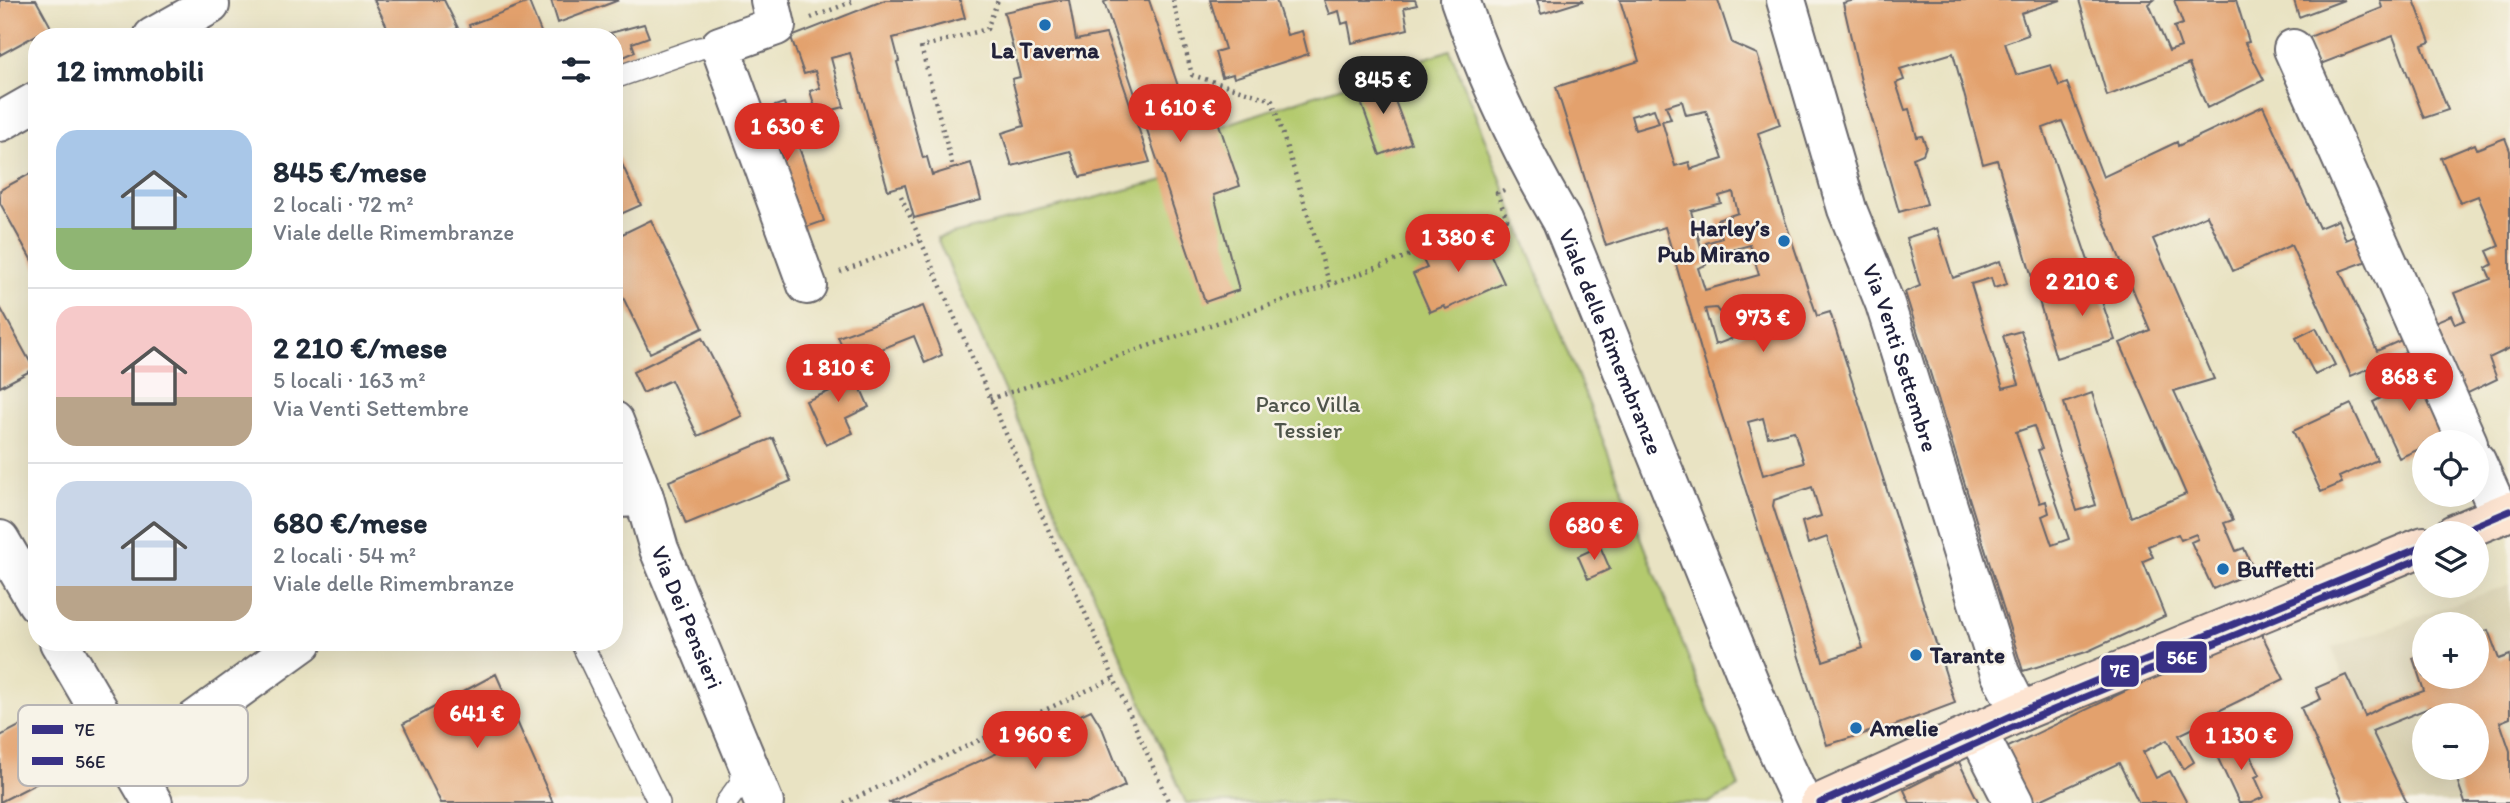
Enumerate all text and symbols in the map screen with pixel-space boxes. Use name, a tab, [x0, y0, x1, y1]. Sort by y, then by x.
marker: La Taverna	[1037, 17, 1053, 33]
place label: La Taverna	[991, 36, 1100, 64]
icon: filters	[557, 51, 595, 89]
text: 12 immobili	[56, 52, 204, 89]
pin: 845 €	[1334, 57, 1432, 116]
text: 845 €	[1355, 65, 1411, 93]
pin: 1 610 €	[1115, 85, 1245, 144]
text: 1 610 €	[1144, 93, 1216, 121]
pin: 1 630 €	[722, 104, 852, 163]
text: 1 630 €	[750, 112, 824, 140]
text: 845 €/mese	[273, 153, 427, 190]
icon: home	[112, 158, 196, 242]
text: 2 locali · 72 m²	[273, 190, 414, 218]
place label: Harley’s Pub Mirano	[1657, 214, 1770, 268]
pin: 1 380 €	[1393, 215, 1523, 274]
text: Viale delle Rimembranze	[273, 218, 514, 246]
text: 1 380 €	[1421, 223, 1495, 251]
street label: Viale delle Rimembranze	[1553, 225, 1669, 459]
marker: Harley’s Pub Mirano	[1776, 233, 1792, 249]
pin: 2 210 €	[2017, 258, 2147, 318]
street label: Via Venti Settembre	[1856, 260, 1944, 455]
text: 2 210 €	[2046, 267, 2118, 295]
pin: 973 €	[1714, 294, 1812, 354]
text: 973 €	[1736, 303, 1790, 331]
text: 2 210 €/mese	[273, 329, 447, 366]
icon: home	[112, 334, 196, 418]
pin: 1 810 €	[773, 344, 903, 404]
text: 1 810 €	[802, 353, 874, 381]
pin: 868 €	[2360, 354, 2458, 413]
text: 868 €	[2381, 362, 2437, 390]
text: 5 locali · 163 m²	[273, 366, 426, 394]
park label: Parco Villa Tessier	[1255, 390, 1361, 444]
text: Via Venti Settembre	[273, 394, 469, 422]
map controls	[2412, 430, 2489, 780]
button: locate	[2412, 430, 2489, 507]
pin: 680 €	[1545, 503, 1643, 562]
text: 680 €/mese	[273, 504, 427, 541]
icon: home	[112, 509, 196, 593]
text: 680 €	[1565, 511, 1623, 539]
button: layers	[2412, 521, 2489, 598]
text: 2 locali · 54 m²	[273, 541, 416, 569]
street label: Via Dei Pensieri	[645, 542, 729, 693]
place label: Buffetti	[2237, 555, 2314, 583]
marker: Buffetti	[2215, 561, 2231, 577]
text: Viale delle Rimembranze	[273, 569, 514, 597]
button: +	[2412, 612, 2489, 689]
line badge: 56E	[2155, 640, 2208, 674]
place label: Tarante	[1929, 641, 2005, 669]
text: 56E	[2167, 646, 2198, 669]
marker: Tarante	[1908, 647, 1924, 663]
line badge: 7E	[2100, 654, 2140, 688]
text: 7E	[2109, 659, 2130, 682]
pin: 641 €	[428, 690, 526, 750]
text: 641 €	[450, 699, 504, 727]
button: −	[2412, 703, 2489, 780]
legend	[18, 705, 248, 786]
pin: 1 960 €	[970, 712, 1100, 771]
pin: 1 130 €	[2176, 712, 2306, 772]
place label: Amelie	[1869, 714, 1939, 742]
text: 7E	[75, 718, 95, 741]
text: 1 960 €	[999, 720, 1071, 748]
marker: Amelie	[1848, 720, 1864, 736]
text: 1 130 €	[2205, 721, 2277, 749]
text: 56E	[75, 750, 106, 773]

